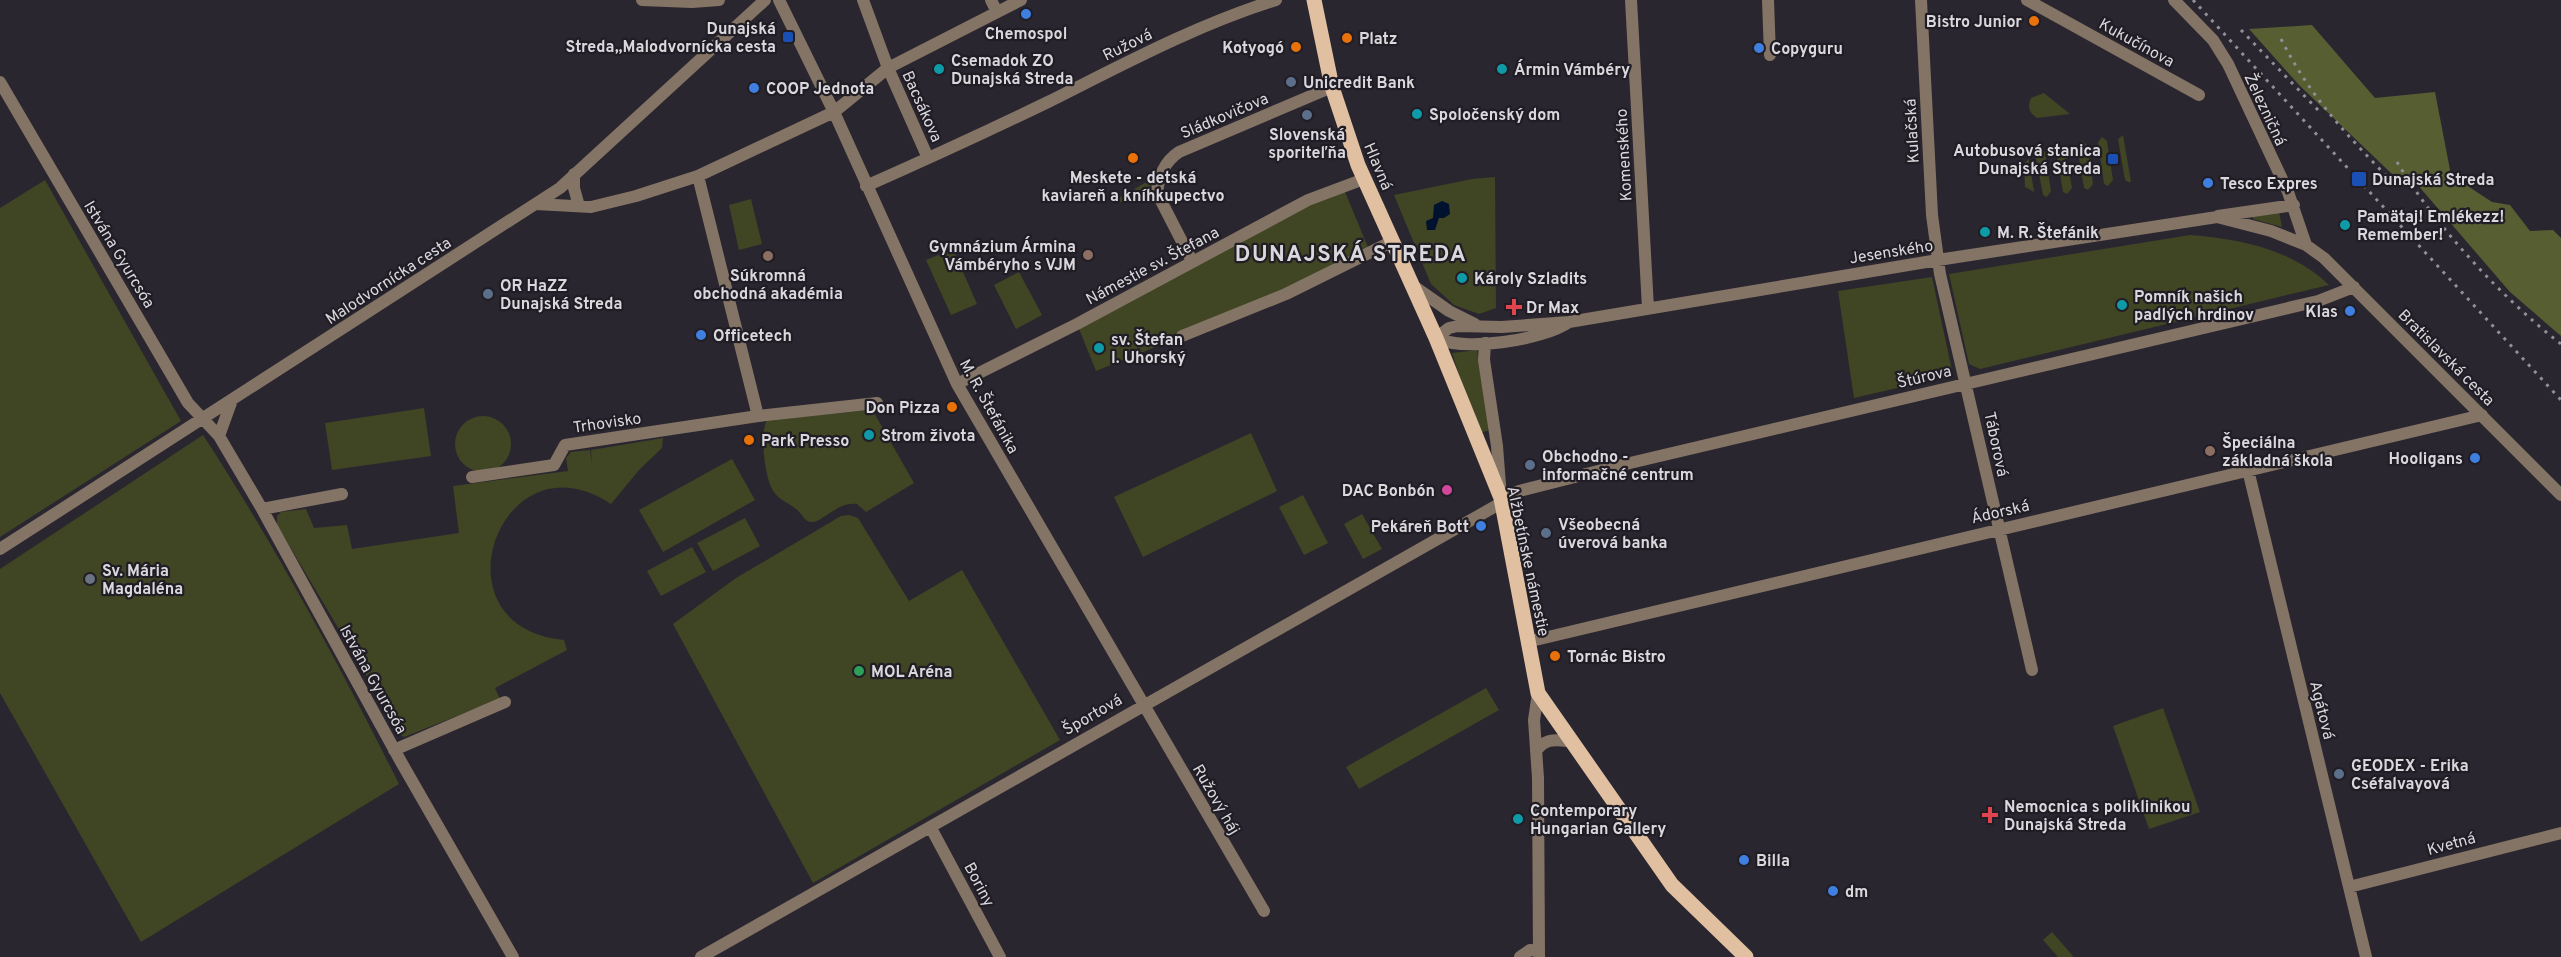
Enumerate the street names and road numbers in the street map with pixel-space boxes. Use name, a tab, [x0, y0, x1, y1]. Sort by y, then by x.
street label: Kukučínova	[2095, 15, 2177, 73]
street label: Ružová	[1100, 25, 1156, 66]
street label: Bacsákova	[897, 68, 946, 146]
street label: Železničná	[2239, 69, 2292, 149]
street label: Sládkovičova	[1178, 89, 1272, 144]
street label: Kulačská	[1901, 98, 1925, 164]
street label: Komenského	[1613, 108, 1637, 202]
street label: Hlavná	[1358, 140, 1396, 194]
street label: Istvána Gyurcsóa	[78, 198, 158, 312]
street label: Námestie sv. Štefana	[1082, 221, 1223, 310]
street label: Malodvornícka cesta	[322, 234, 456, 330]
street label: Jesenského	[1848, 236, 1935, 269]
street label: Bratislavská cesta	[2393, 306, 2498, 411]
street label: M. R. Štefánika	[954, 355, 1024, 458]
street label: Štúrova	[1895, 360, 1954, 394]
street label: Trhovisko	[572, 409, 643, 439]
street label: Táborová	[1978, 410, 2012, 479]
street label: Alžbetínske námestie	[1501, 484, 1553, 638]
street label: Ádorská	[1969, 495, 2031, 529]
street label: Istvána Gyurcsóa	[334, 622, 411, 738]
street label: Agátová	[2304, 679, 2338, 742]
street label: Športová	[1059, 689, 1126, 741]
street label: Ružový háj	[1187, 761, 1243, 839]
street label: Kvetná	[2425, 829, 2478, 861]
street label: Boriny	[958, 859, 998, 910]

